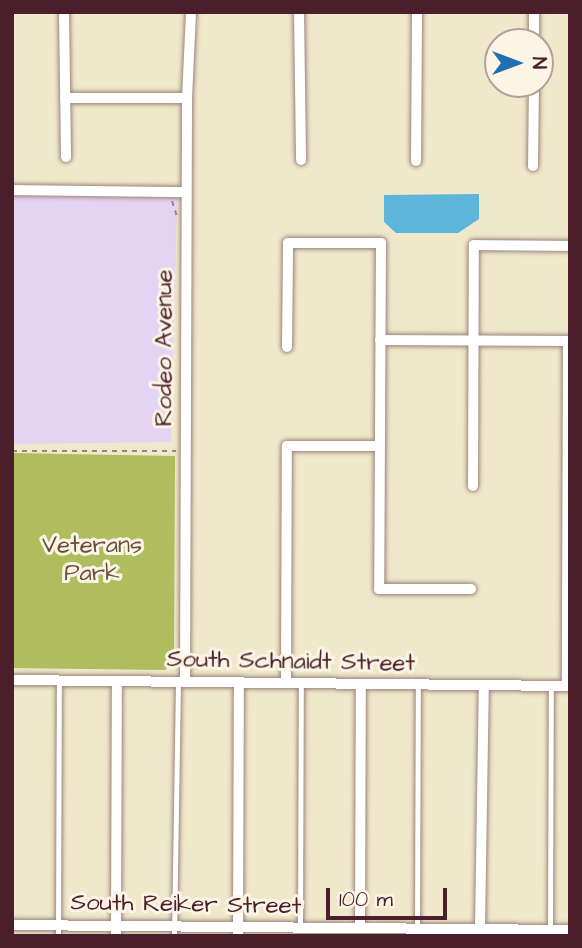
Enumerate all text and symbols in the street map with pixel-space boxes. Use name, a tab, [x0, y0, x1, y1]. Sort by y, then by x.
north arrow	[484, 28, 554, 98]
text: N	[525, 57, 552, 69]
street label: Rodeo Avenue	[151, 270, 179, 426]
park label: Veterans Park	[42, 532, 142, 588]
street label: South Schnaidt Street	[167, 645, 415, 679]
scale bar	[330, 874, 451, 918]
text: 100 m	[339, 885, 393, 914]
street label: South Reiker Street	[70, 889, 302, 921]

